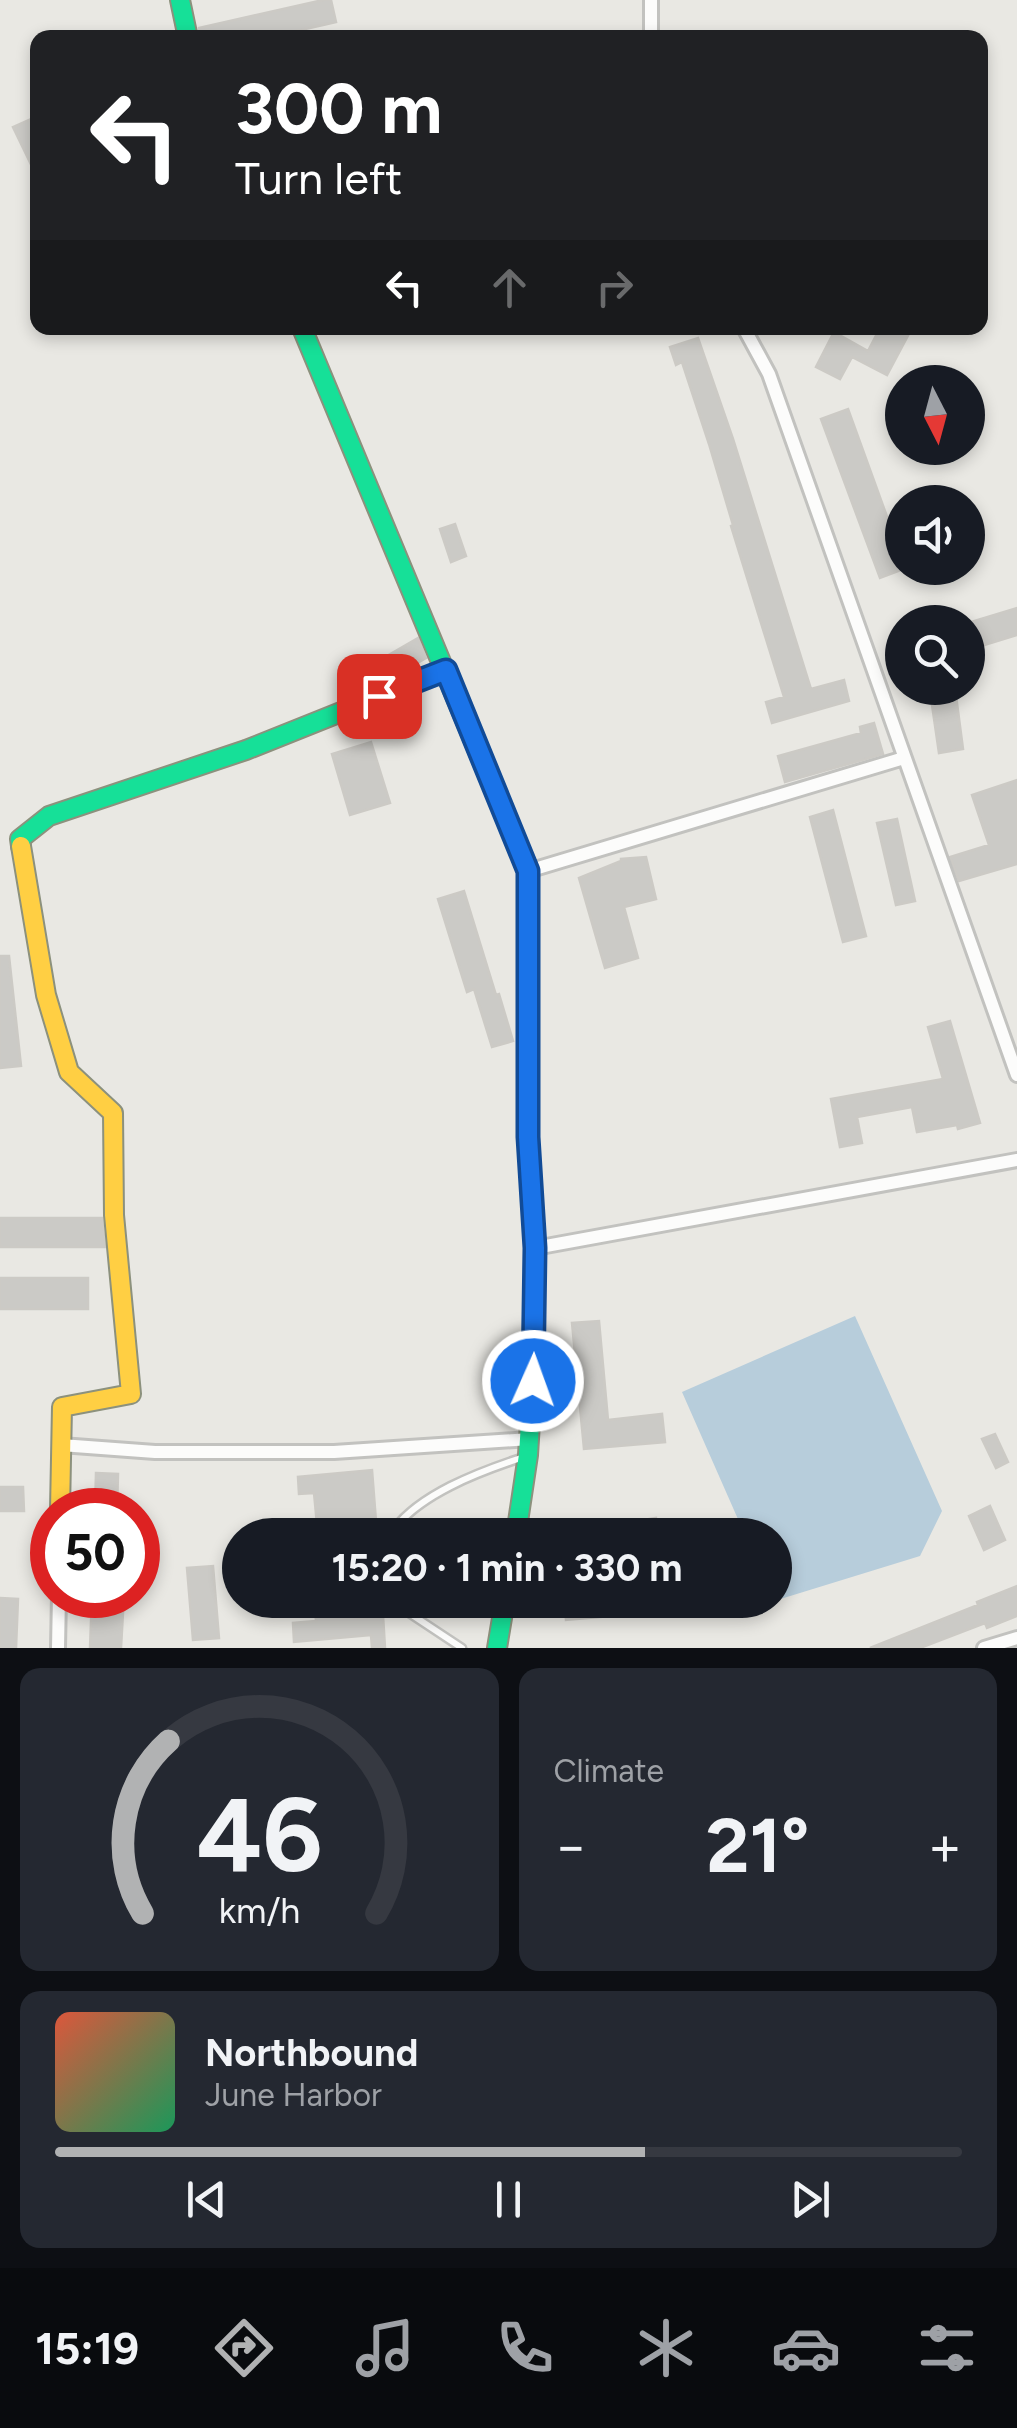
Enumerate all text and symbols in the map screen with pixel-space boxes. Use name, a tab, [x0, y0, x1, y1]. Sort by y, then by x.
text: 300 m	[235, 66, 442, 151]
icon: left	[70, 70, 200, 200]
text: Turn left	[235, 151, 402, 205]
icon: left	[377, 260, 432, 315]
icon: ahead	[482, 260, 537, 315]
icon: right	[587, 260, 642, 315]
north arrow	[885, 365, 985, 465]
map controls	[885, 365, 985, 705]
button: sound	[885, 485, 985, 585]
button: search	[885, 605, 985, 705]
pin	[337, 654, 422, 739]
icon: arrive	[352, 669, 407, 724]
position arrow	[481, 1329, 585, 1433]
speed limit sign: 50	[30, 1488, 160, 1618]
text: 15:20 · 1 min · 330 m	[332, 1545, 682, 1591]
text: Climate	[554, 1752, 664, 1790]
text: 46	[196, 1772, 322, 1897]
text: 21°	[706, 1801, 809, 1891]
text: −	[554, 1813, 588, 1879]
text: +	[928, 1813, 962, 1879]
text: km/h	[218, 1889, 300, 1932]
text: Northbound	[205, 2030, 418, 2076]
text: June Harbor	[205, 2076, 382, 2114]
icon: previous	[179, 2172, 234, 2227]
icon: pause	[481, 2172, 536, 2227]
icon: next	[783, 2172, 838, 2227]
icon: directions	[209, 2313, 279, 2383]
icon: music	[350, 2313, 420, 2383]
icon: phone	[490, 2313, 560, 2383]
icon: climate	[631, 2313, 701, 2383]
icon: car	[771, 2313, 841, 2383]
icon: filters	[912, 2313, 982, 2383]
text: 15:19	[35, 2321, 139, 2375]

